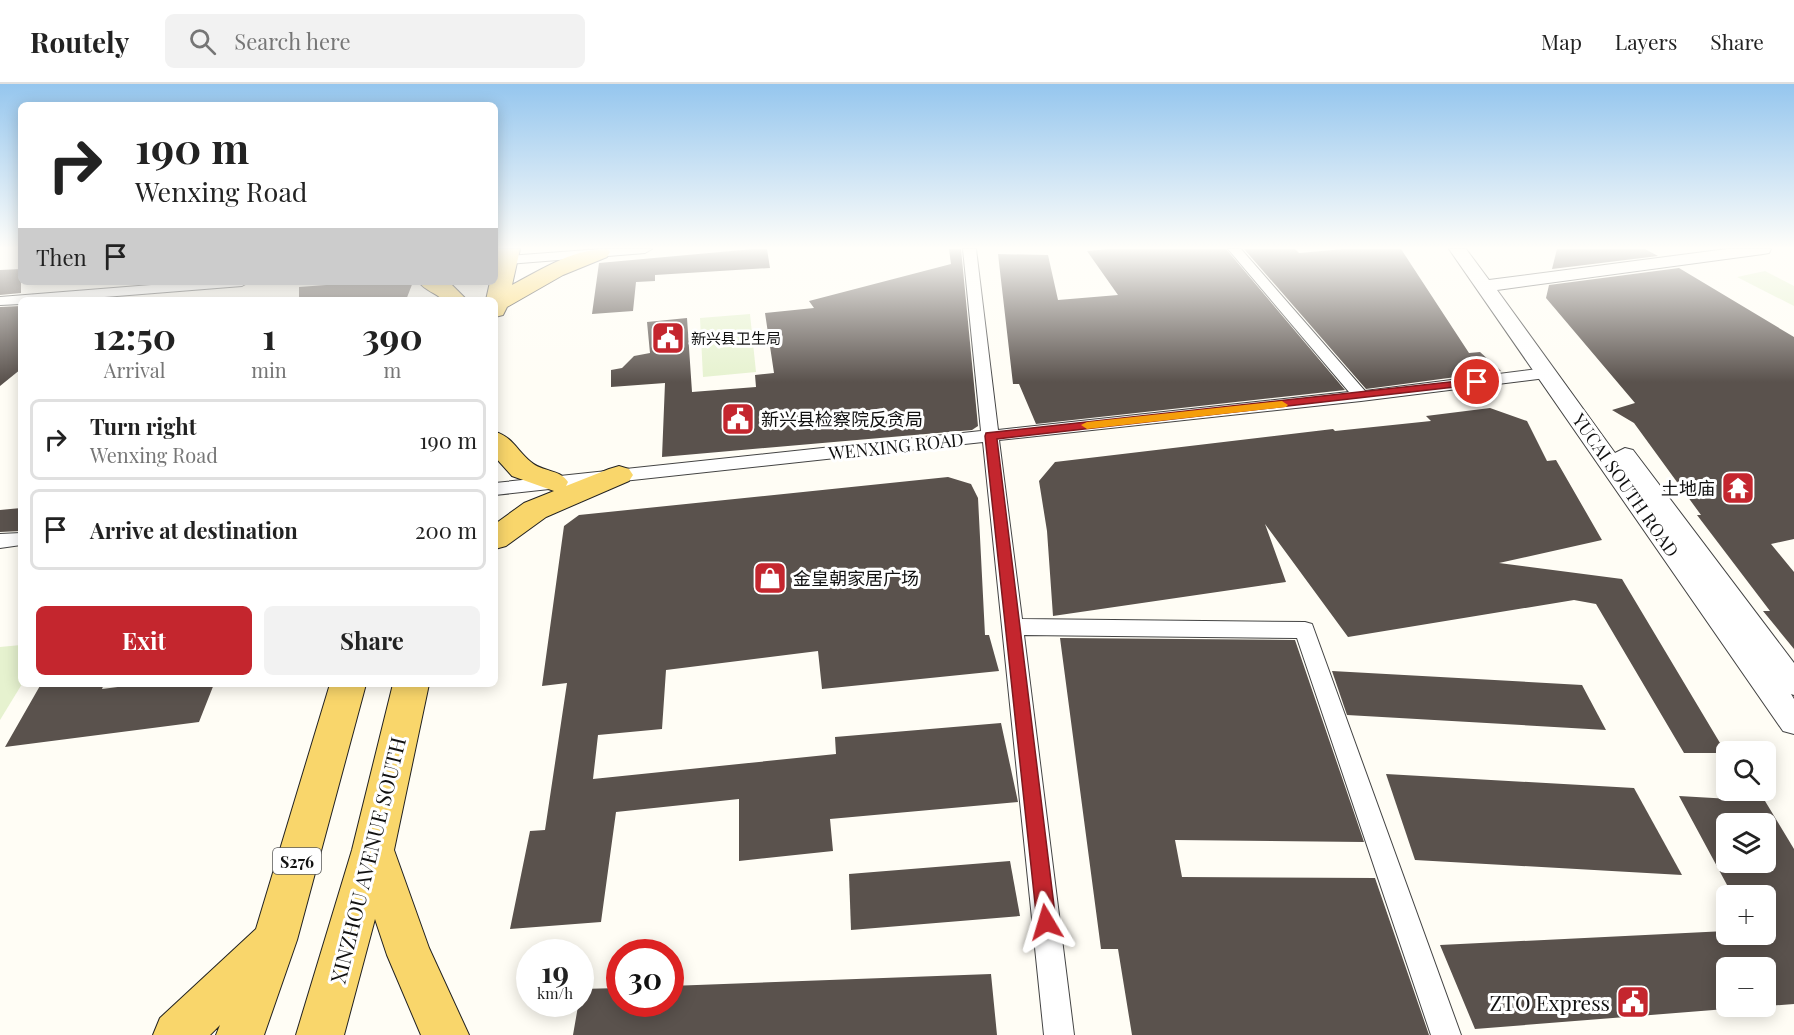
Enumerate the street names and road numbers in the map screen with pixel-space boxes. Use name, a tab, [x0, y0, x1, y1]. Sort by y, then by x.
street label: YUCAI SOUTH ROAD	[1567, 408, 1685, 562]
street label: WENXING ROAD	[826, 427, 965, 465]
street label: XINZHOU AVENUE SOUTH	[323, 734, 411, 986]
road number: S276	[273, 848, 321, 874]

